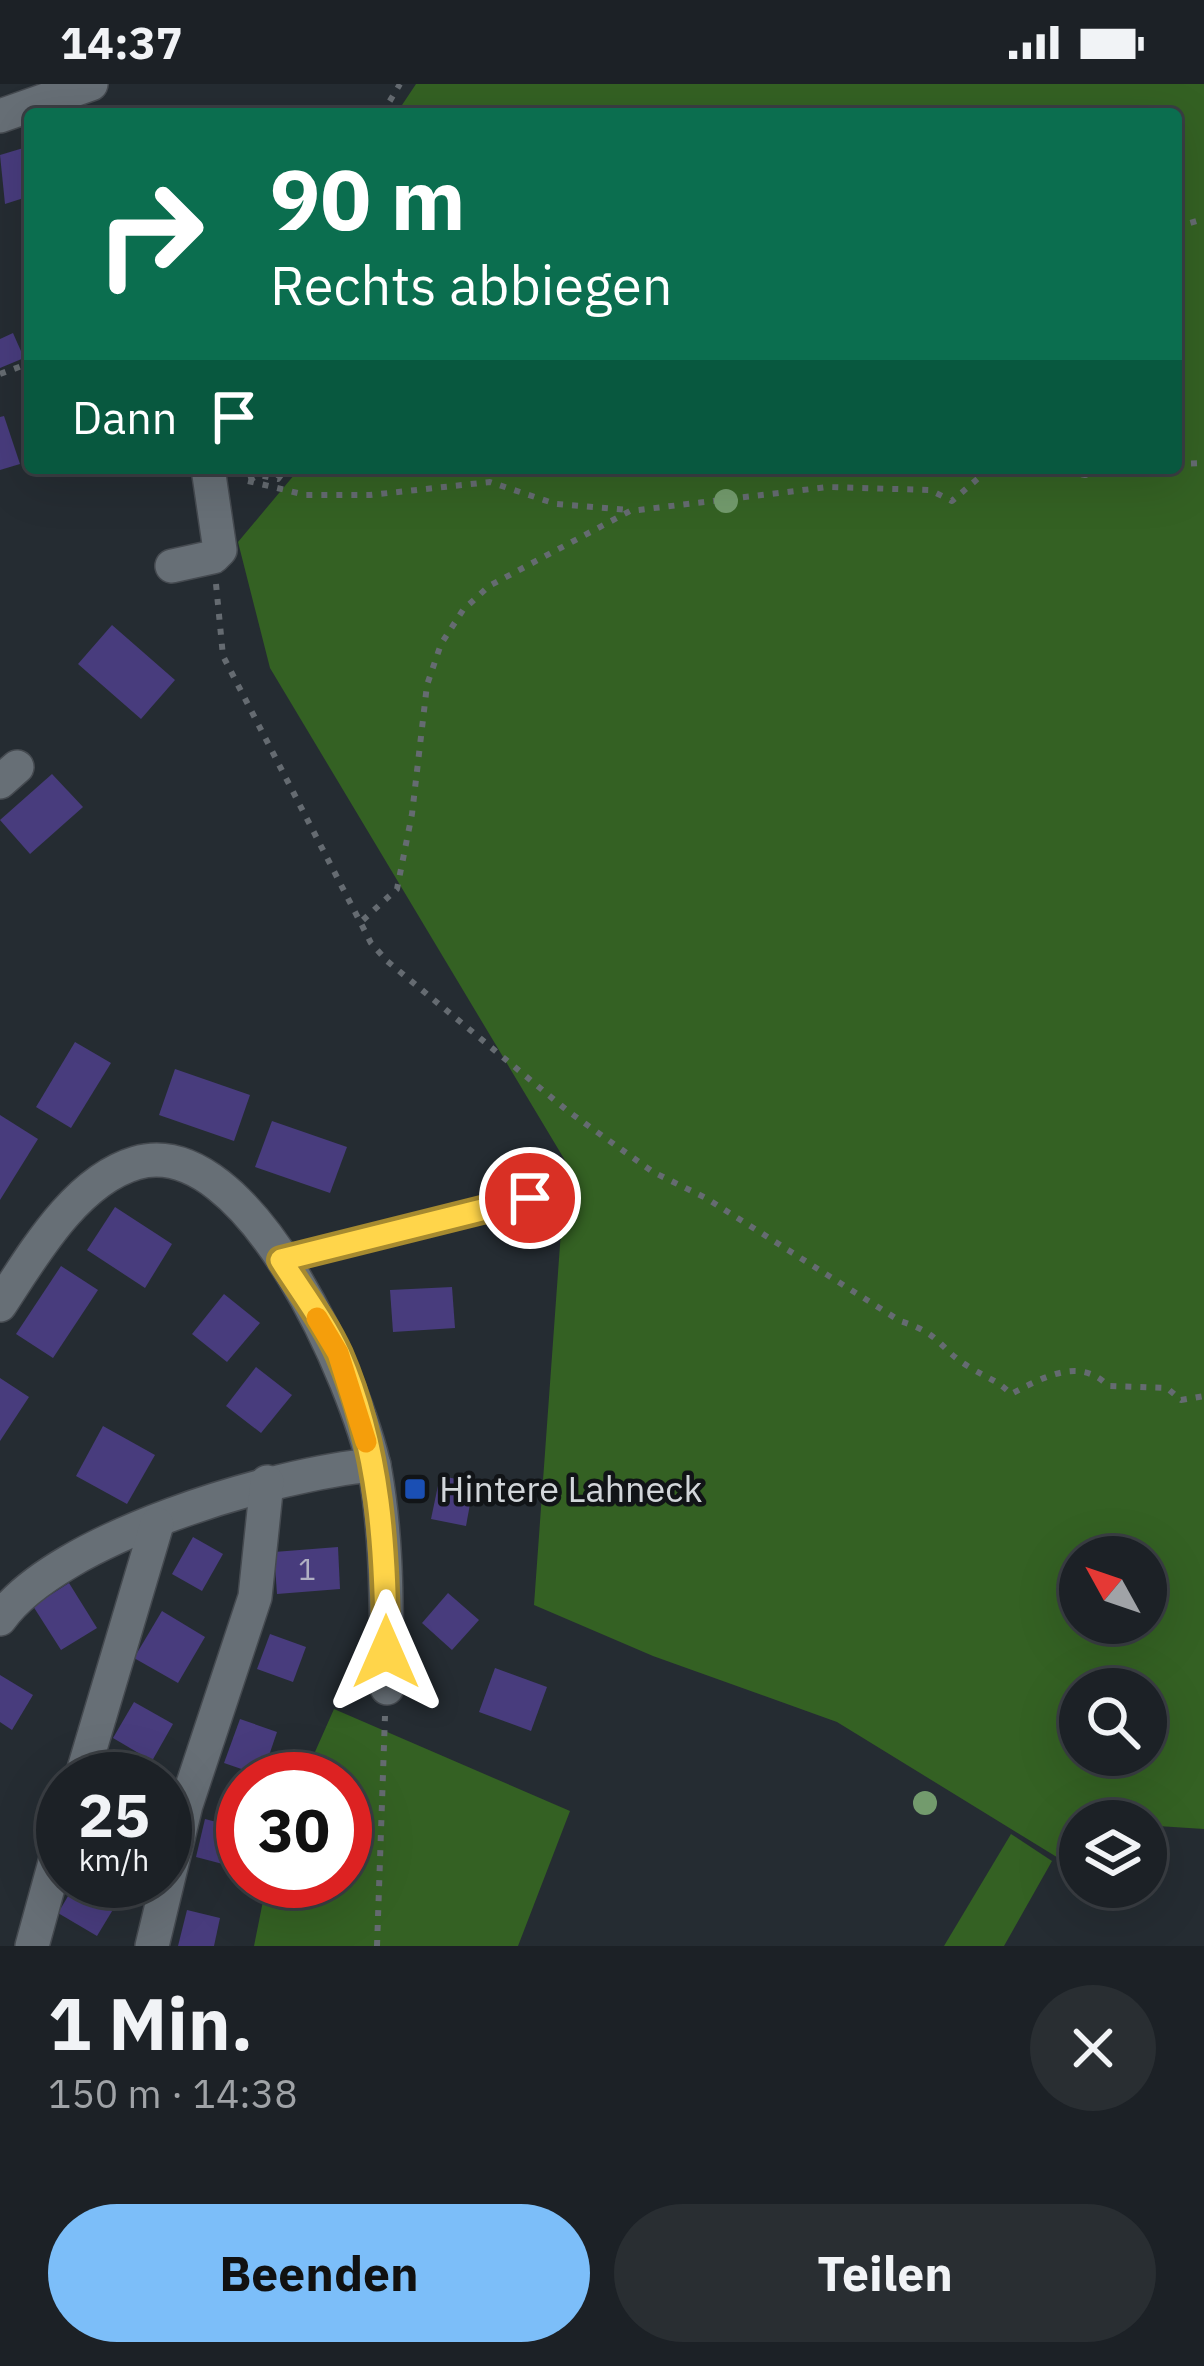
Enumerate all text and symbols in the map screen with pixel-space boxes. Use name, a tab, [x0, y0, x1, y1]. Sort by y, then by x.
text: 14:37	[60, 13, 183, 71]
text: 90 m	[270, 144, 466, 253]
icon: right	[72, 156, 228, 312]
text: Rechts abbiegen	[270, 250, 672, 320]
icon: arrive	[201, 384, 267, 450]
text: Dann	[72, 388, 177, 446]
pin	[479, 1147, 581, 1249]
icon: arrive	[497, 1165, 563, 1231]
place label: Hintere Lahneck	[439, 1465, 702, 1512]
marker: Hintere Lahneck	[402, 1476, 428, 1502]
north arrow	[1059, 1536, 1167, 1644]
map controls	[1059, 1536, 1167, 1908]
house number: 1	[298, 1549, 316, 1588]
position arrow	[323, 1589, 449, 1715]
button: search	[1059, 1668, 1167, 1776]
speed limit sign: 30	[216, 1752, 372, 1908]
text: 25	[78, 1775, 150, 1854]
button: layers	[1059, 1800, 1167, 1908]
text: km/h	[79, 1840, 149, 1879]
text: 1 Min.	[48, 1976, 253, 2070]
button: close	[1030, 1985, 1156, 2111]
text: 150 m · 14:38	[48, 2068, 298, 2119]
button: Beenden	[48, 2204, 590, 2342]
button: Teilen	[614, 2204, 1156, 2342]

